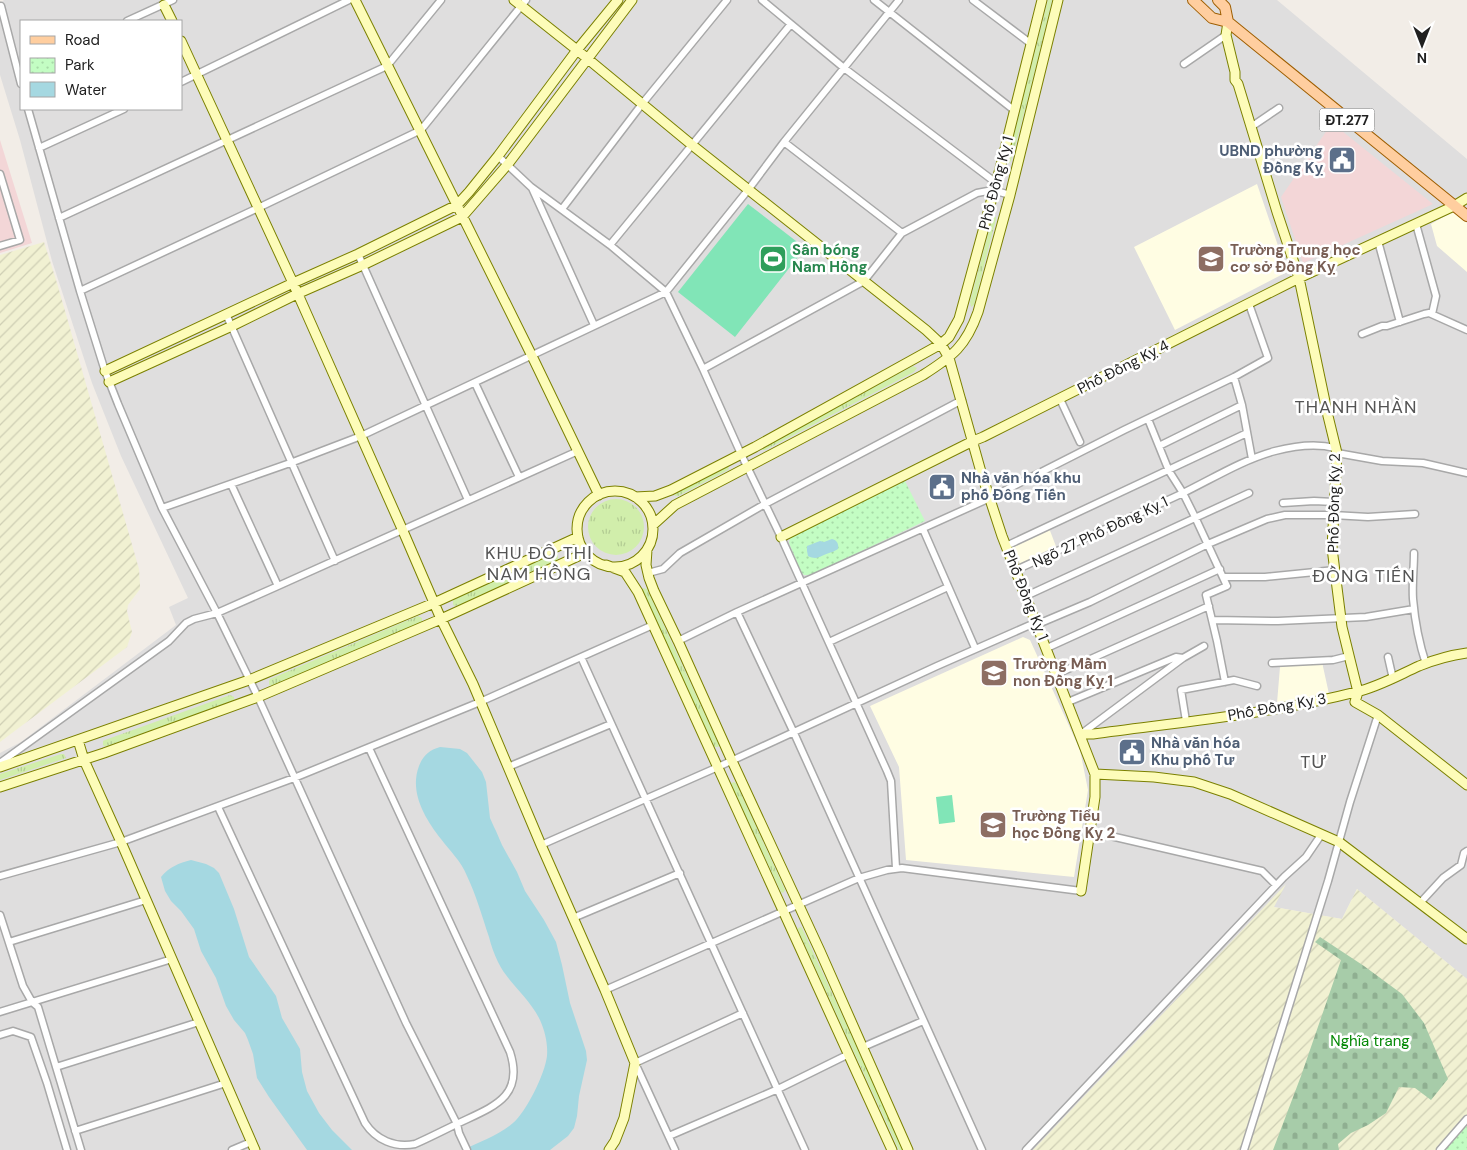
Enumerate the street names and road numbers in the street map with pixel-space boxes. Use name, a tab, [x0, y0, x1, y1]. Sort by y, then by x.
road number: ĐT.277	[1320, 108, 1374, 132]
street label: Phố Đồng Kỵ 1	[974, 134, 1018, 232]
street label: Phố Đồng Kỵ 4	[1074, 335, 1172, 399]
street label: Phố Đồng Kỵ 2	[1323, 453, 1345, 553]
street label: Ngõ 27 Phố Đồng Kỵ 1	[1029, 492, 1171, 572]
street label: Phố Đồng Kỵ 1	[999, 547, 1053, 643]
street label: Phố Đồng Kỵ 3	[1226, 688, 1328, 726]

